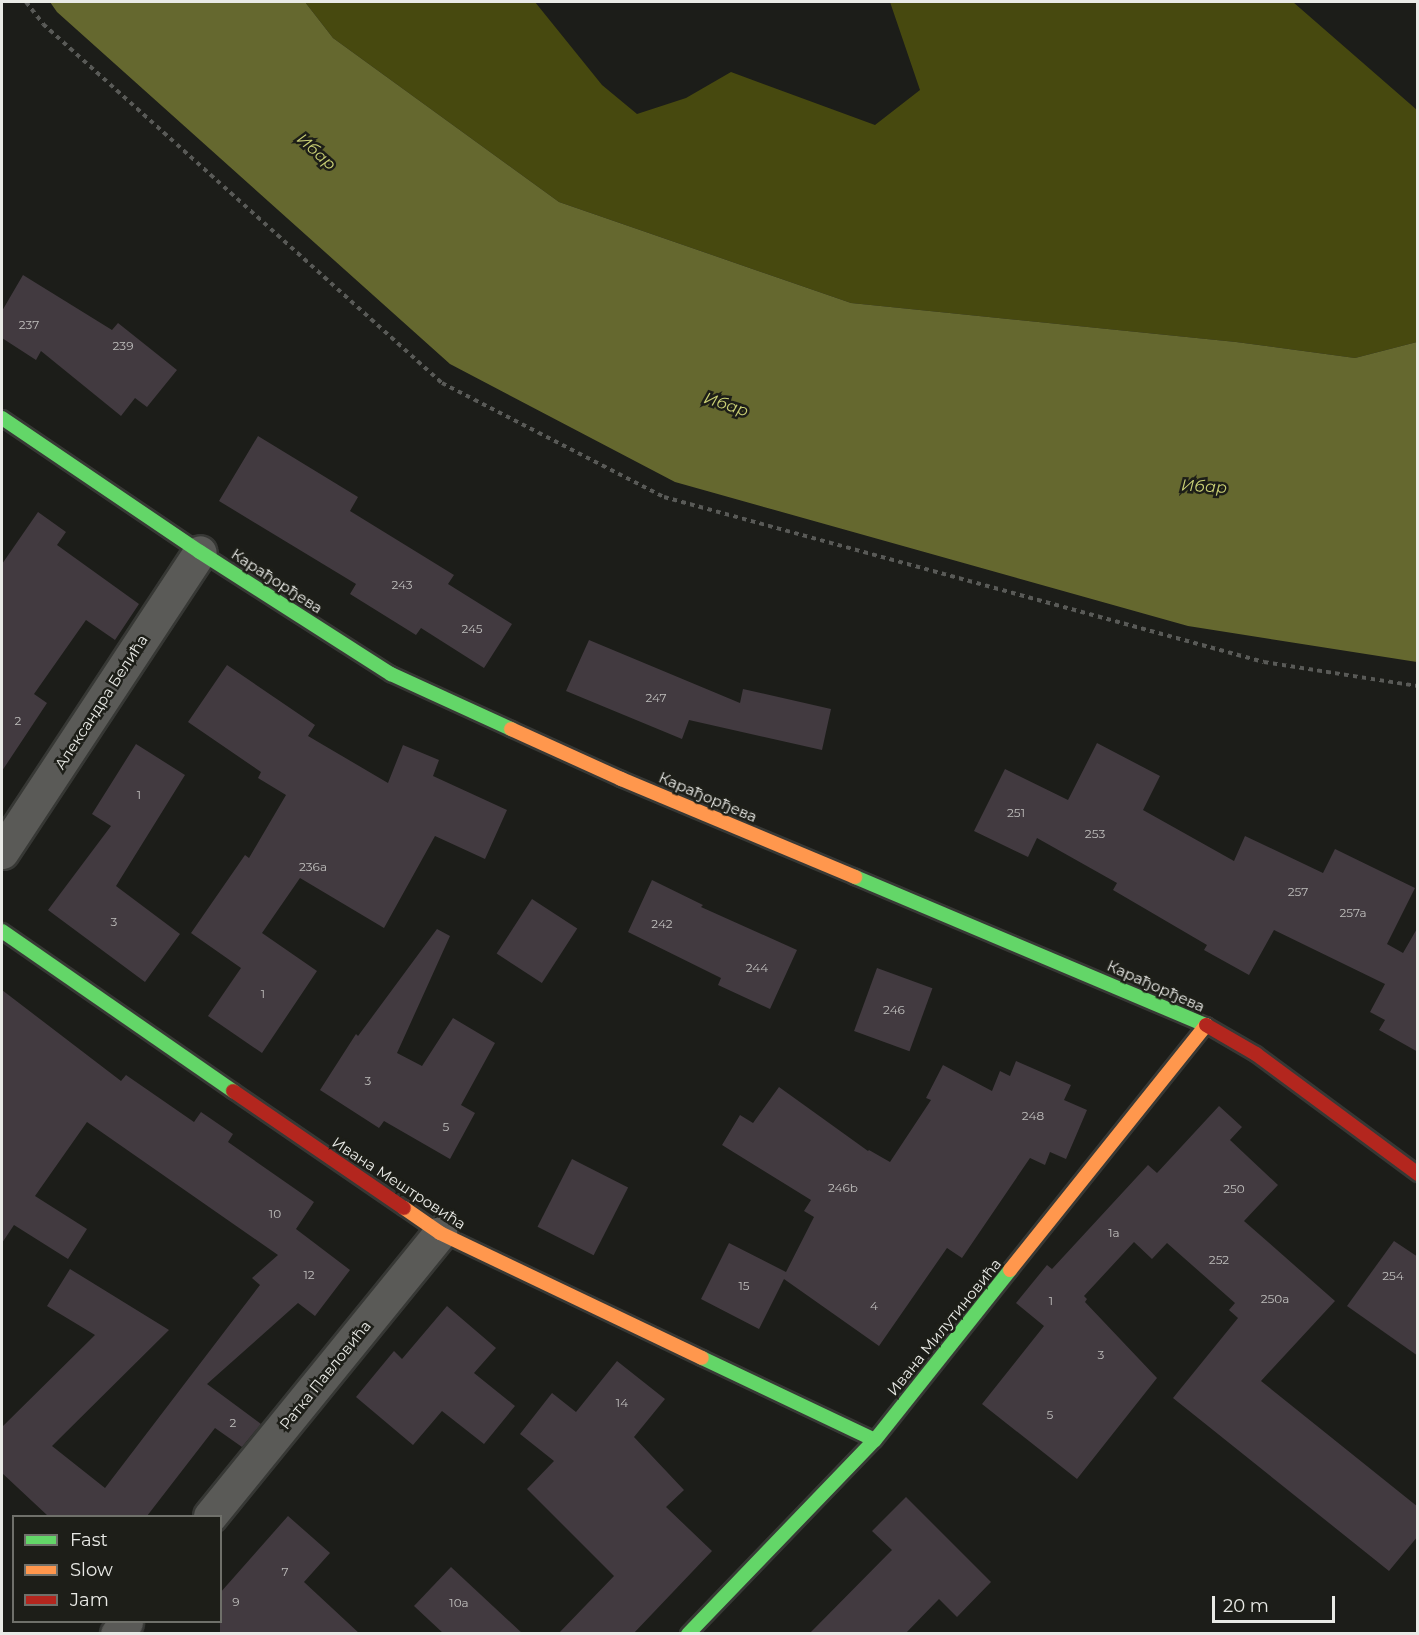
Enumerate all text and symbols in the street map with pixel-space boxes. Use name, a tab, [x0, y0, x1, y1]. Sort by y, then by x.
water label: Ибар	[293, 130, 339, 174]
house number: 237	[19, 318, 39, 332]
house number: 239	[113, 339, 133, 353]
water label: Ибар	[701, 389, 751, 421]
water label: Ибар	[1181, 476, 1227, 498]
street label: Карађорђева	[228, 545, 326, 617]
house number: 243	[391, 578, 413, 592]
house number: 245	[461, 622, 483, 636]
street label: Александра Белића	[51, 631, 151, 773]
house number: 247	[646, 691, 666, 705]
house number: 2	[15, 714, 21, 728]
street label: Карађорђева	[656, 768, 760, 826]
house number: 1	[137, 788, 141, 802]
house number: 251	[1007, 806, 1025, 820]
house number: 253	[1085, 827, 1105, 841]
house number: 236a	[299, 860, 327, 874]
house number: 257	[1288, 885, 1308, 899]
house number: 257a	[1339, 906, 1367, 920]
house number: 3	[111, 915, 117, 929]
house number: 242	[651, 917, 673, 931]
street label: Карађорђева	[1104, 956, 1208, 1016]
house number: 244	[746, 961, 768, 975]
house number: 1	[261, 987, 265, 1001]
house number: 246	[883, 1003, 905, 1017]
house number: 3	[365, 1074, 371, 1088]
house number: 248	[1022, 1109, 1044, 1123]
house number: 5	[443, 1120, 449, 1134]
street label: Ивана Мештровића	[329, 1133, 469, 1233]
house number: 246b	[828, 1181, 858, 1195]
house number: 250	[1223, 1182, 1245, 1196]
house number: 10	[269, 1207, 281, 1221]
house number: 1a	[1108, 1226, 1120, 1240]
house number: 252	[1209, 1253, 1229, 1267]
street label: Ивана Милутиновића	[883, 1255, 1005, 1399]
house number: 12	[303, 1268, 315, 1282]
house number: 254	[1382, 1269, 1404, 1283]
house number: 15	[738, 1279, 750, 1293]
house number: 250a	[1261, 1292, 1289, 1306]
house number: 1	[1049, 1294, 1053, 1308]
house number: 4	[870, 1299, 878, 1313]
street label: Ратка Павловића	[276, 1317, 374, 1433]
house number: 3	[1098, 1348, 1104, 1362]
house number: 14	[616, 1396, 628, 1410]
house number: 5	[1047, 1408, 1053, 1422]
house number: 2	[230, 1416, 236, 1430]
legend	[12, 1515, 222, 1623]
text: Fast	[70, 1529, 108, 1551]
text: Slow	[70, 1559, 113, 1581]
house number: 7	[281, 1565, 289, 1579]
scale bar	[1215, 1584, 1338, 1622]
text: Jam	[70, 1589, 109, 1611]
house number: 9	[232, 1595, 240, 1609]
text: 20 m	[1223, 1595, 1269, 1617]
house number: 10a	[449, 1596, 469, 1610]

